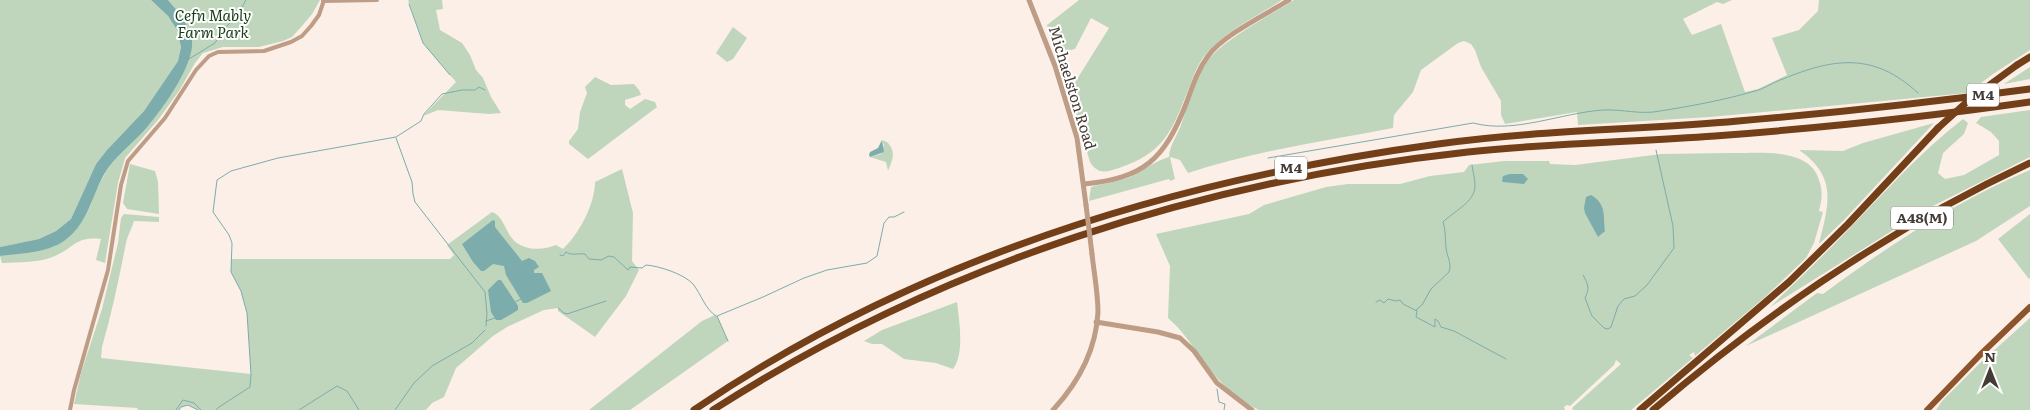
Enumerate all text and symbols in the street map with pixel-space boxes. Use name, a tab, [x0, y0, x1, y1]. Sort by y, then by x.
park label: Cefn Mably Farm Park	[175, 3, 251, 43]
street label: Michaelston Road	[1044, 23, 1103, 152]
road number: M4	[1967, 84, 1999, 106]
road number: M4	[1275, 156, 1307, 180]
road number: A48(M)	[1891, 207, 1953, 230]
north arrow	[1965, 345, 2015, 395]
text: N	[1984, 346, 1996, 366]

